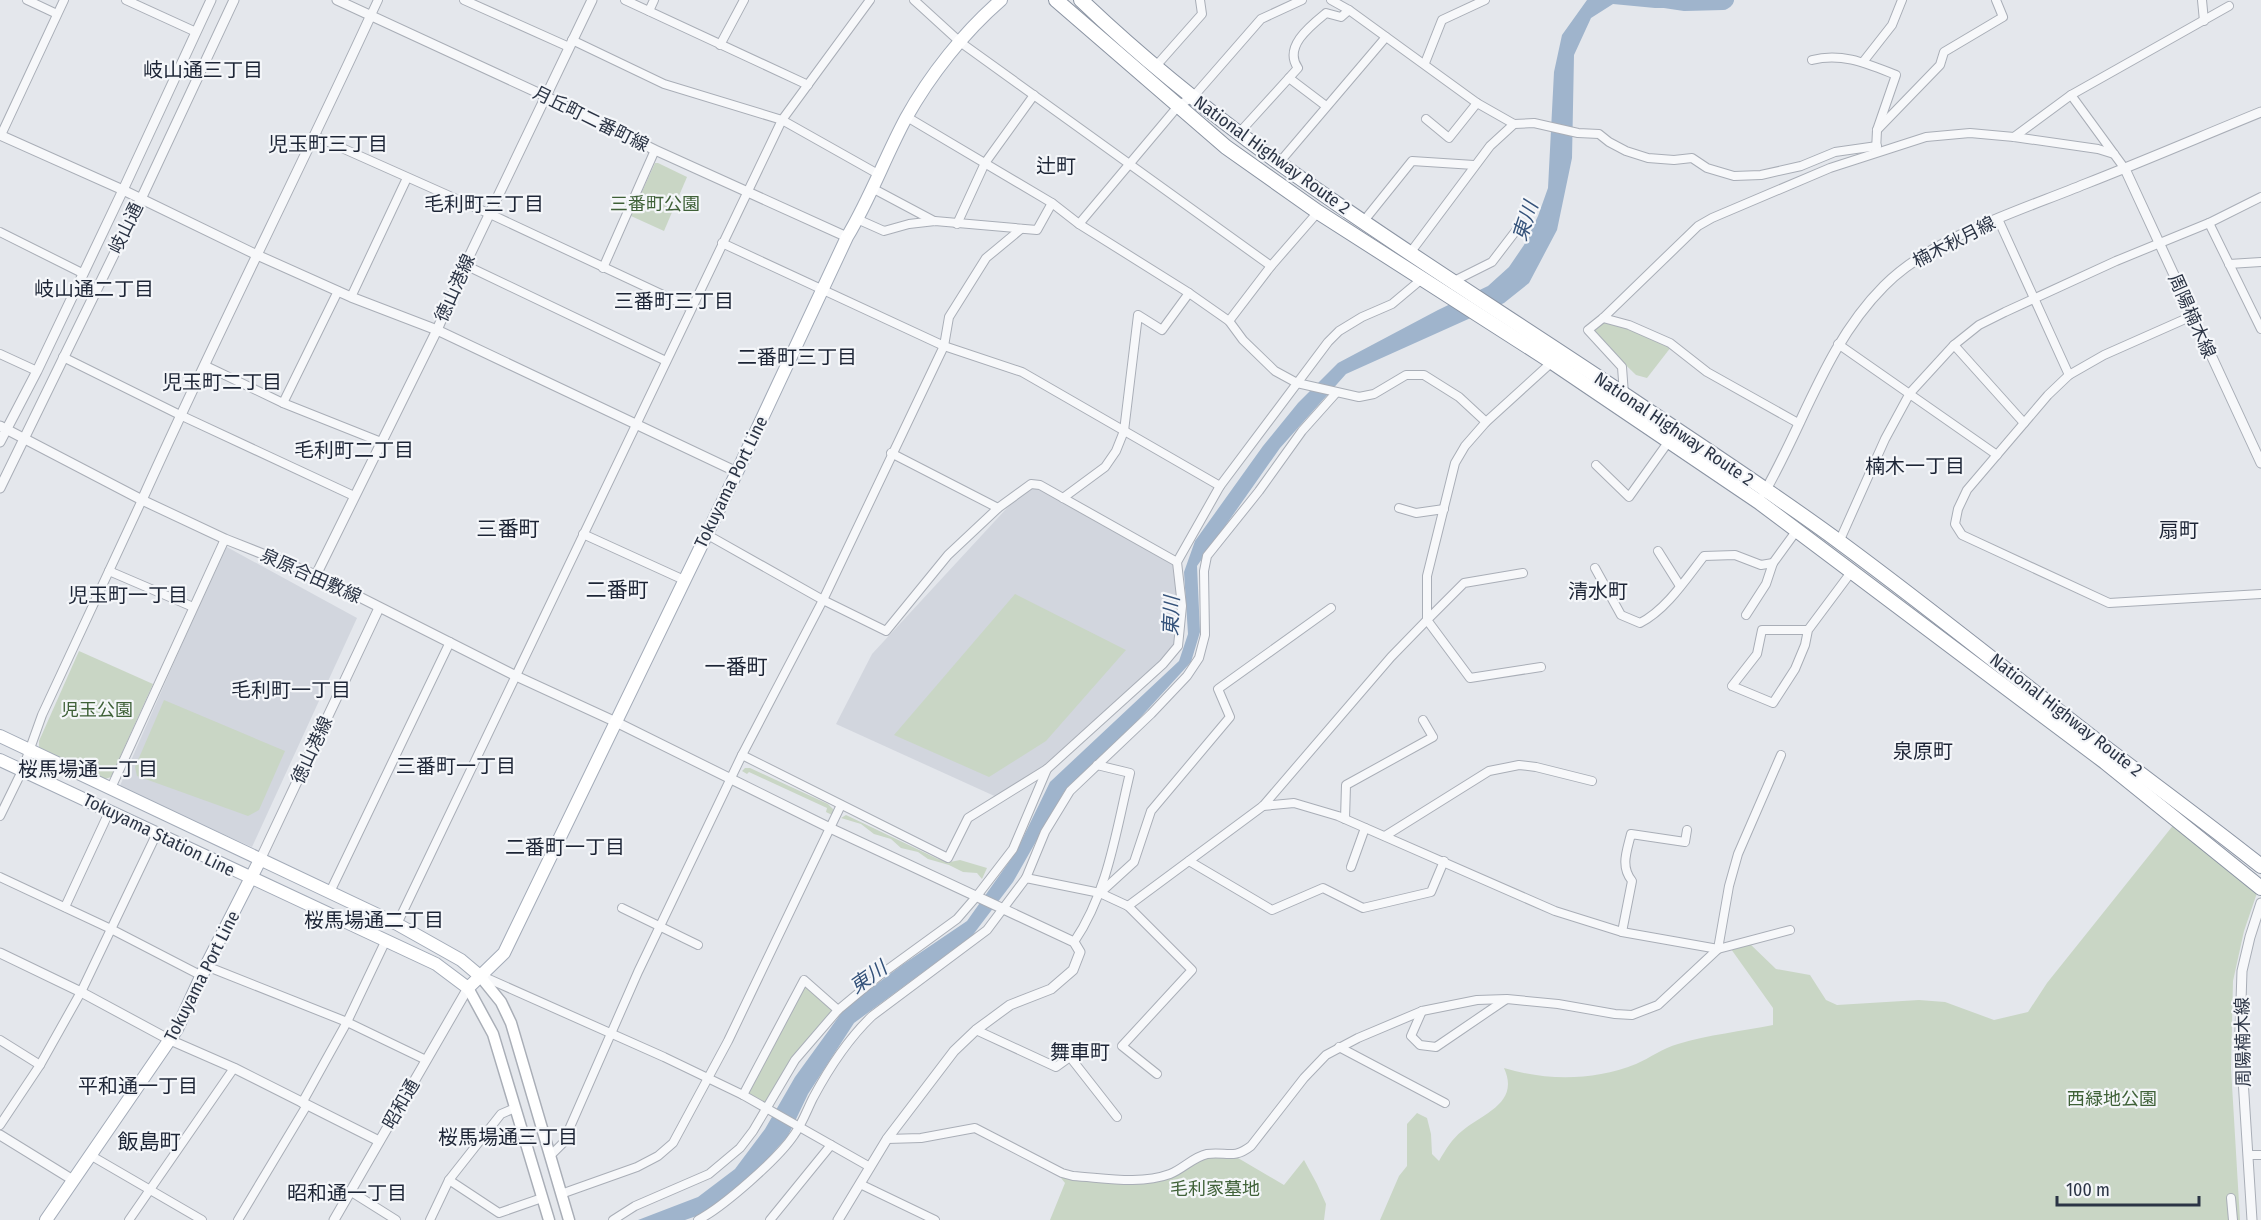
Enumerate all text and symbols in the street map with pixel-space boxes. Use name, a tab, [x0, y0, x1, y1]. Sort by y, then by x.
district label: 岐山通三丁目	[143, 58, 263, 82]
street label: 月丘町二番町線	[530, 81, 652, 157]
street label: National Highway Route 2	[1190, 91, 1354, 219]
district label: 児玉町三丁目	[268, 132, 388, 156]
district label: 辻町	[1036, 154, 1076, 178]
district label: 毛利町三丁目	[424, 192, 544, 216]
park label: 三番町公園	[610, 193, 700, 215]
water label: 東川	[1507, 196, 1543, 244]
street label: 岐山通	[104, 199, 148, 257]
street label: 楠木秋月線	[1909, 212, 1999, 272]
street label: 徳山港線	[430, 251, 480, 325]
street label: 周陽楠木線	[2164, 270, 2220, 362]
district label: 岐山通二丁目	[34, 277, 154, 301]
district label: 三番町三丁目	[614, 289, 734, 313]
district label: 二番町三丁目	[737, 345, 857, 369]
street label: National Highway Route 2	[1590, 367, 1758, 491]
district label: 児玉町二丁目	[162, 370, 282, 394]
street label: Tokuyama Port Line	[690, 413, 772, 551]
district label: 毛利町二丁目	[294, 438, 414, 462]
district label: 楠木一丁目	[1865, 454, 1965, 478]
district label: 三番町	[477, 516, 540, 542]
district label: 扇町	[2159, 518, 2199, 542]
street label: 泉原合田敷線	[257, 544, 365, 608]
district label: 二番町	[586, 577, 649, 603]
district label: 清水町	[1568, 579, 1628, 603]
district label: 児玉町一丁目	[68, 583, 188, 607]
water label: 東川	[1158, 594, 1184, 636]
street label: National Highway Route 2	[1985, 649, 2147, 781]
district label: 一番町	[705, 654, 768, 680]
district label: 毛利町一丁目	[231, 678, 351, 702]
park label: 児玉公園	[61, 699, 133, 721]
street label: 徳山港線	[287, 713, 337, 787]
district label: 泉原町	[1893, 739, 1953, 763]
district label: 三番町一丁目	[396, 754, 516, 778]
district label: 桜馬場通一丁目	[18, 757, 158, 781]
street label: Tokuyama Station Line	[80, 789, 239, 881]
district label: 二番町一丁目	[505, 835, 625, 859]
street label: Tokuyama Port Line	[160, 907, 244, 1045]
district label: 桜馬場通二丁目	[304, 908, 444, 932]
water label: 東川	[845, 955, 893, 998]
street label: 周陽楠木線	[2231, 997, 2255, 1087]
district label: 舞車町	[1050, 1040, 1110, 1064]
district label: 平和通一丁目	[78, 1074, 198, 1098]
street label: 昭和通	[378, 1075, 424, 1133]
park label: 西緑地公園	[2067, 1088, 2157, 1110]
district label: 桜馬場通三丁目	[438, 1125, 578, 1149]
district label: 飯島町	[118, 1129, 181, 1155]
scale bar	[2057, 1169, 2200, 1207]
park label: 毛利家墓地	[1170, 1178, 1260, 1200]
text: 100 m	[2066, 1179, 2110, 1201]
district label: 昭和通一丁目	[287, 1181, 407, 1205]

